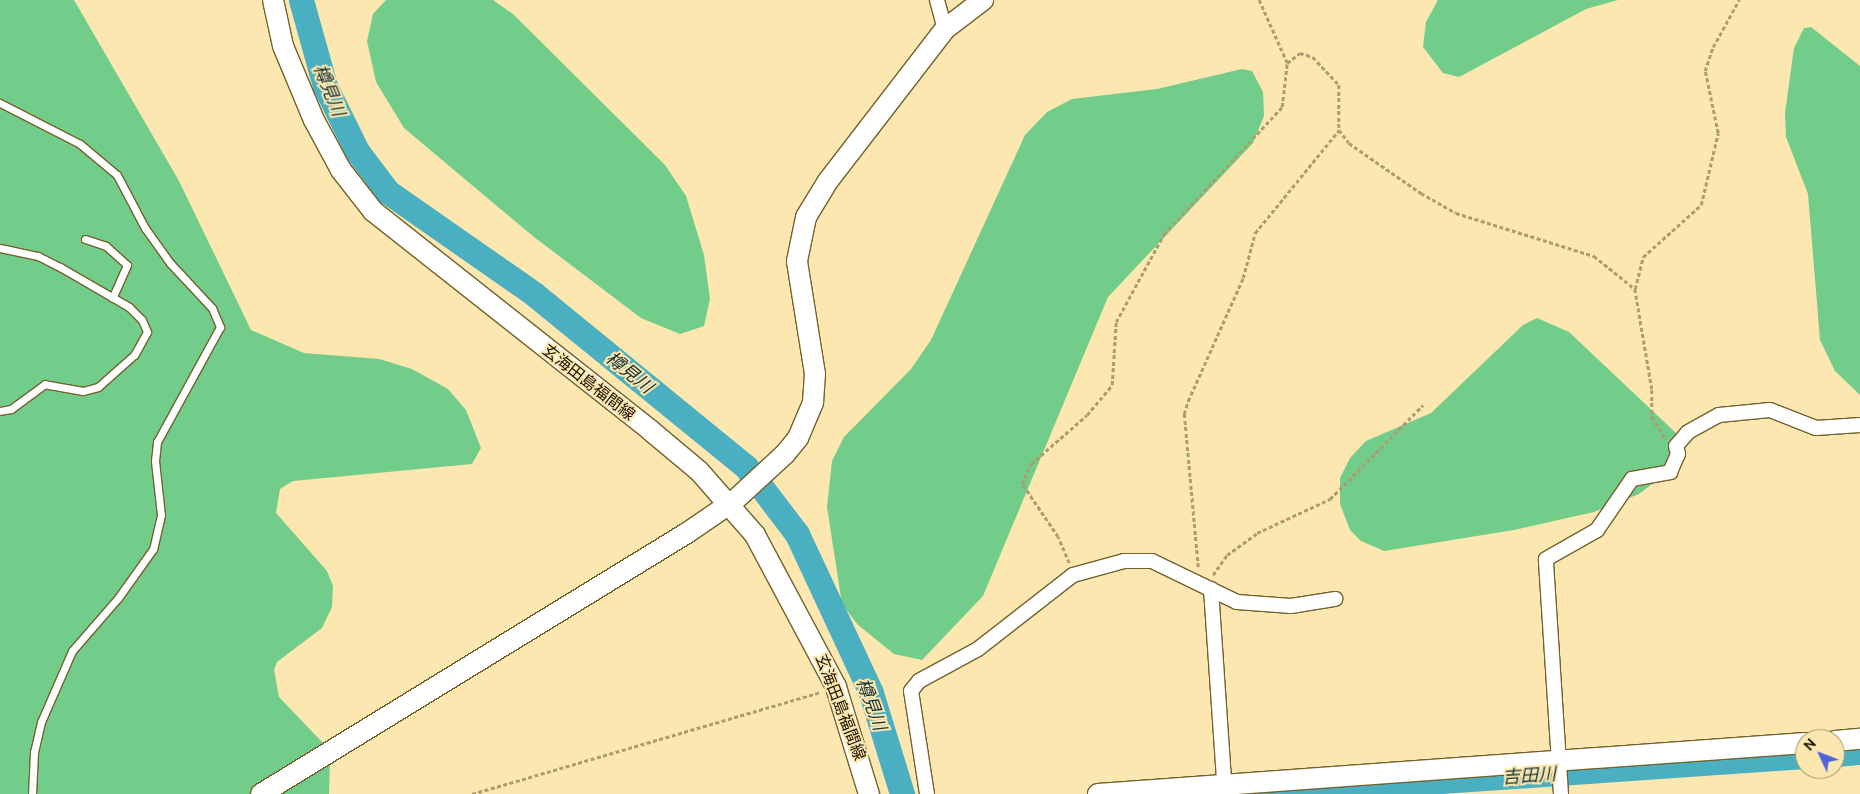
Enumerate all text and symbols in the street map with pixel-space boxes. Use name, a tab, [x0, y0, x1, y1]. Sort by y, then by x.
water label: 樽見川	[310, 61, 350, 119]
street label: 玄海田島福間線	[539, 340, 639, 424]
water label: 樽見川	[602, 347, 658, 397]
street label: 玄海田島福間線	[812, 651, 870, 763]
water label: 樽見川	[853, 675, 891, 733]
north arrow	[1795, 729, 1845, 779]
text: N	[1800, 735, 1819, 754]
water label: 吉田川	[1501, 762, 1557, 788]

